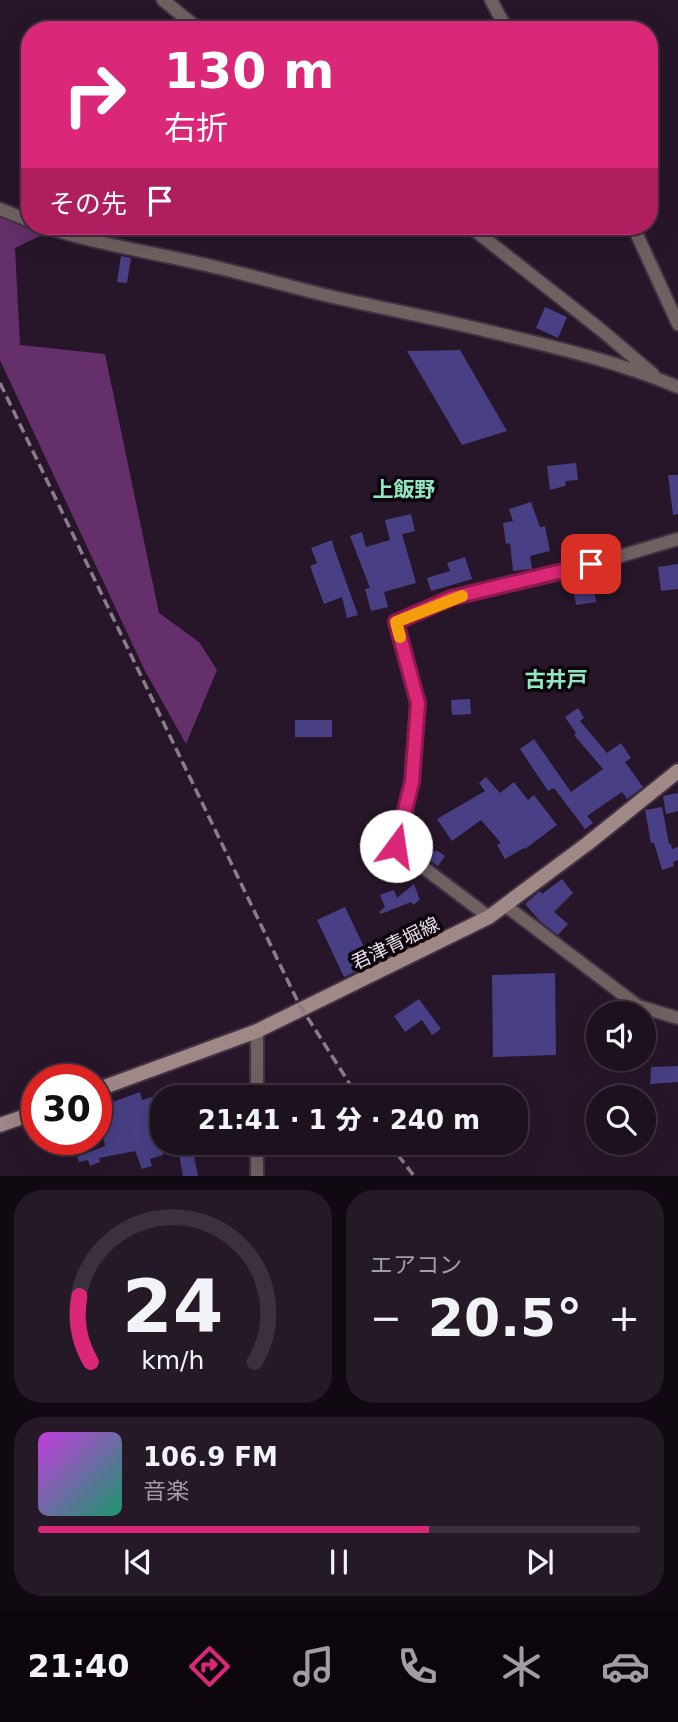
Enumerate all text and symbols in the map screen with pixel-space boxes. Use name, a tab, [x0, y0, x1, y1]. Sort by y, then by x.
text: 130 m	[164, 43, 334, 100]
icon: right	[49, 49, 140, 140]
text: 右折	[164, 109, 228, 147]
icon: arrive	[141, 182, 179, 220]
text: その先	[49, 189, 127, 219]
district label: 上飯野	[373, 478, 436, 502]
pin	[561, 534, 621, 594]
icon: arrive	[572, 545, 610, 583]
district label: 古井戸	[525, 668, 588, 692]
position arrow	[359, 809, 433, 883]
street label: 君津青堀線	[347, 912, 443, 974]
map controls	[586, 1001, 656, 1155]
button: sound	[586, 1001, 656, 1071]
speed limit sign: 30	[21, 1064, 112, 1155]
button: search	[586, 1085, 656, 1155]
text: 21:41 · 1 分 · 240 m	[198, 1105, 480, 1135]
text: エアコン	[370, 1252, 462, 1278]
text: 24	[122, 1265, 224, 1350]
text: 20.5°	[428, 1288, 582, 1348]
text: −	[370, 1296, 402, 1340]
text: +	[608, 1296, 640, 1340]
text: km/h	[141, 1346, 205, 1375]
text: 106.9 FM	[143, 1442, 278, 1472]
text: 音楽	[143, 1478, 189, 1504]
icon: previous	[119, 1543, 157, 1581]
icon: pause	[320, 1543, 358, 1581]
icon: next	[521, 1543, 559, 1581]
icon: directions	[185, 1642, 234, 1691]
icon: music	[289, 1642, 338, 1691]
icon: phone	[393, 1642, 442, 1691]
icon: climate	[497, 1642, 546, 1691]
icon: car	[601, 1642, 650, 1691]
text: 21:40	[28, 1647, 129, 1685]

